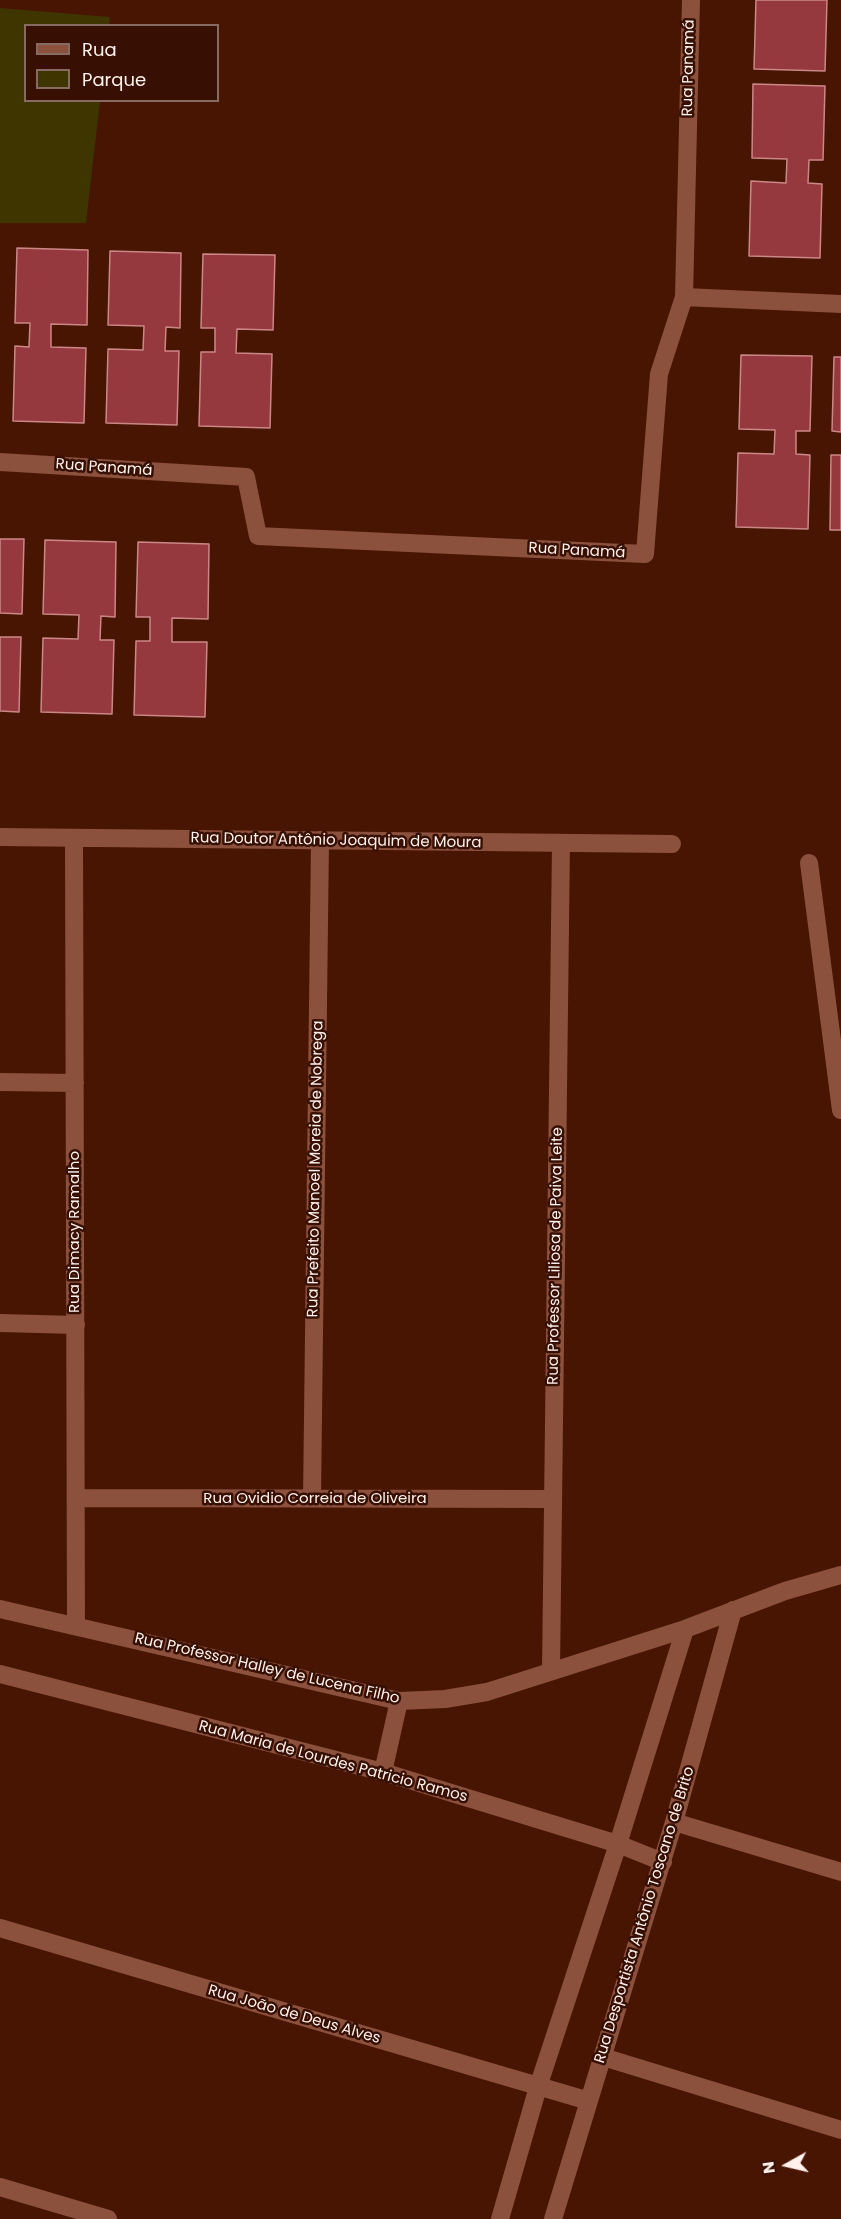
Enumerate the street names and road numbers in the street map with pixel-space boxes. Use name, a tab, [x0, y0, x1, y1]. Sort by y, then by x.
street label: Rua Panamá	[679, 19, 699, 117]
street label: Rua Panamá	[55, 456, 153, 480]
street label: Rua Panamá	[528, 539, 626, 563]
street label: Rua Doutor Antônio Joaquim de Moura	[190, 829, 482, 853]
street label: Rua Prefeito Manoel Moreia de Nobrega	[304, 1020, 328, 1318]
street label: Rua Professor Liliosa de Paiva Leite	[545, 1127, 567, 1385]
street label: Rua Dimacy Ramalho	[66, 1151, 84, 1313]
street label: Rua Ovidio Correia de Oliveira	[203, 1490, 427, 1508]
street label: Rua Professor Halley de Lucena Filho	[133, 1630, 401, 1708]
street label: Rua Maria de Lourdes Patricio Ramos	[197, 1717, 469, 1807]
street label: Rua Desportista Antônio Toscano de Brito	[591, 1765, 699, 2065]
street label: Rua João de Deus Alves	[206, 1982, 382, 2048]

